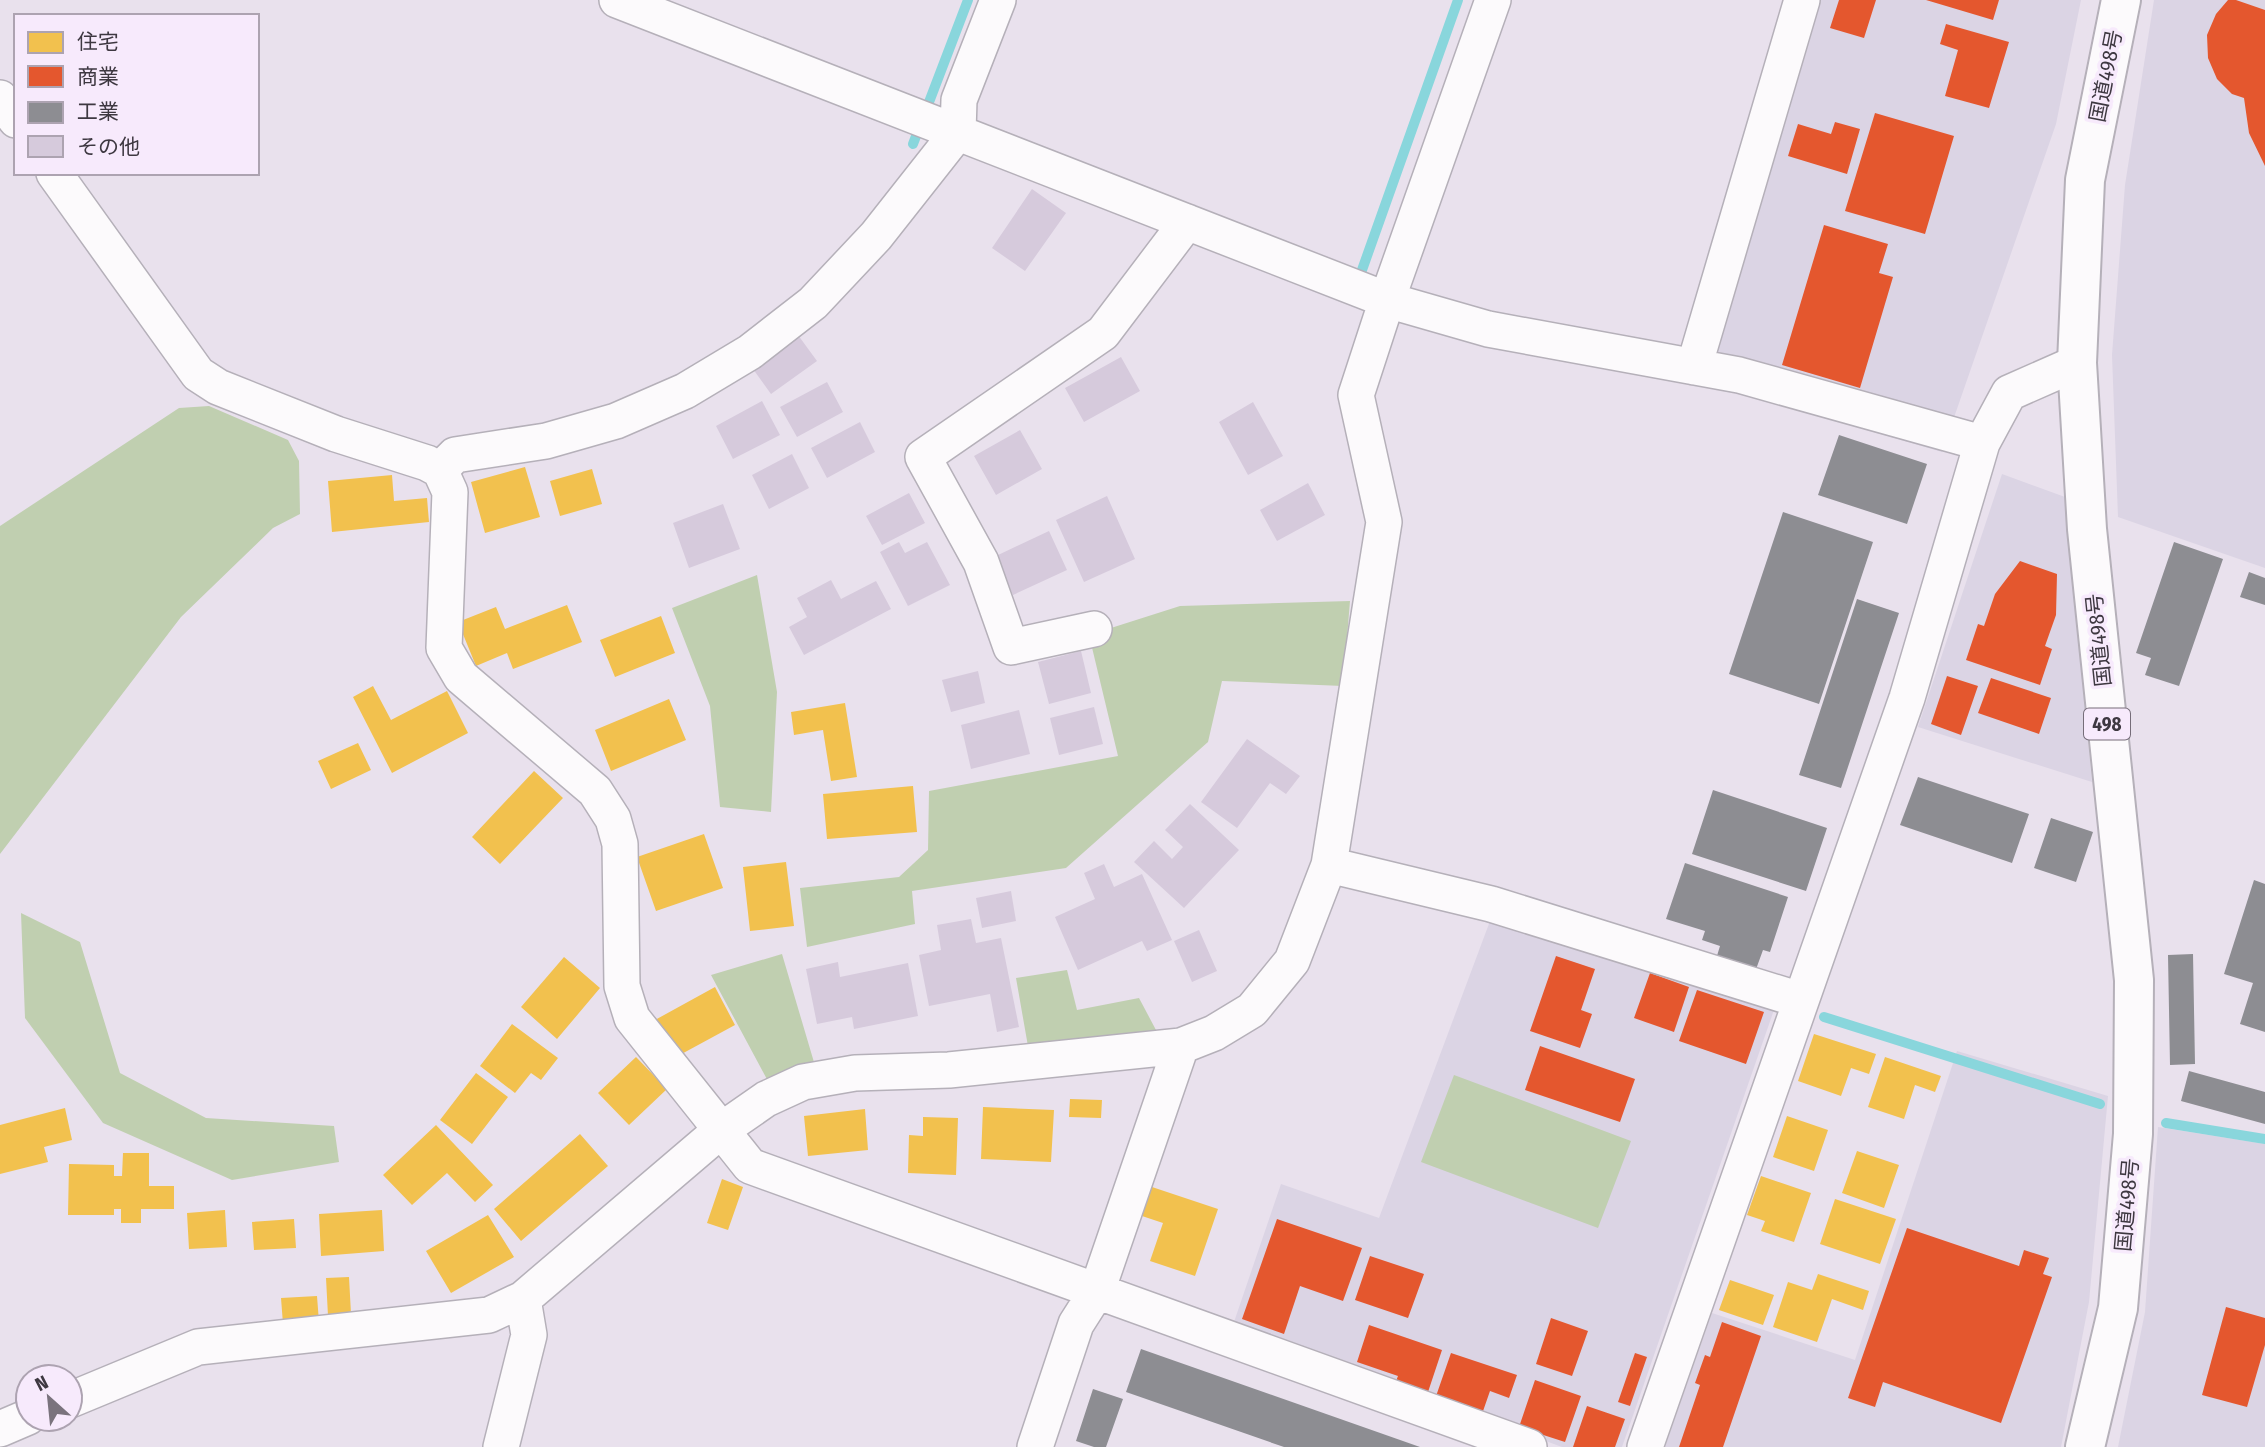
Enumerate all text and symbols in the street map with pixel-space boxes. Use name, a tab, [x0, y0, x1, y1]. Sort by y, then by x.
legend	[14, 14, 259, 175]
street label: 国道498号	[2084, 28, 2128, 124]
text: 住宅	[77, 29, 119, 55]
text: 商業	[77, 64, 119, 90]
text: 工業	[77, 99, 119, 125]
text: その他	[77, 134, 140, 160]
street label: 国道498号	[2081, 592, 2117, 688]
road number: 498	[2084, 708, 2130, 740]
street label: 国道498号	[2110, 1157, 2144, 1253]
north arrow	[14, 1363, 84, 1433]
text: N	[31, 1370, 52, 1396]

